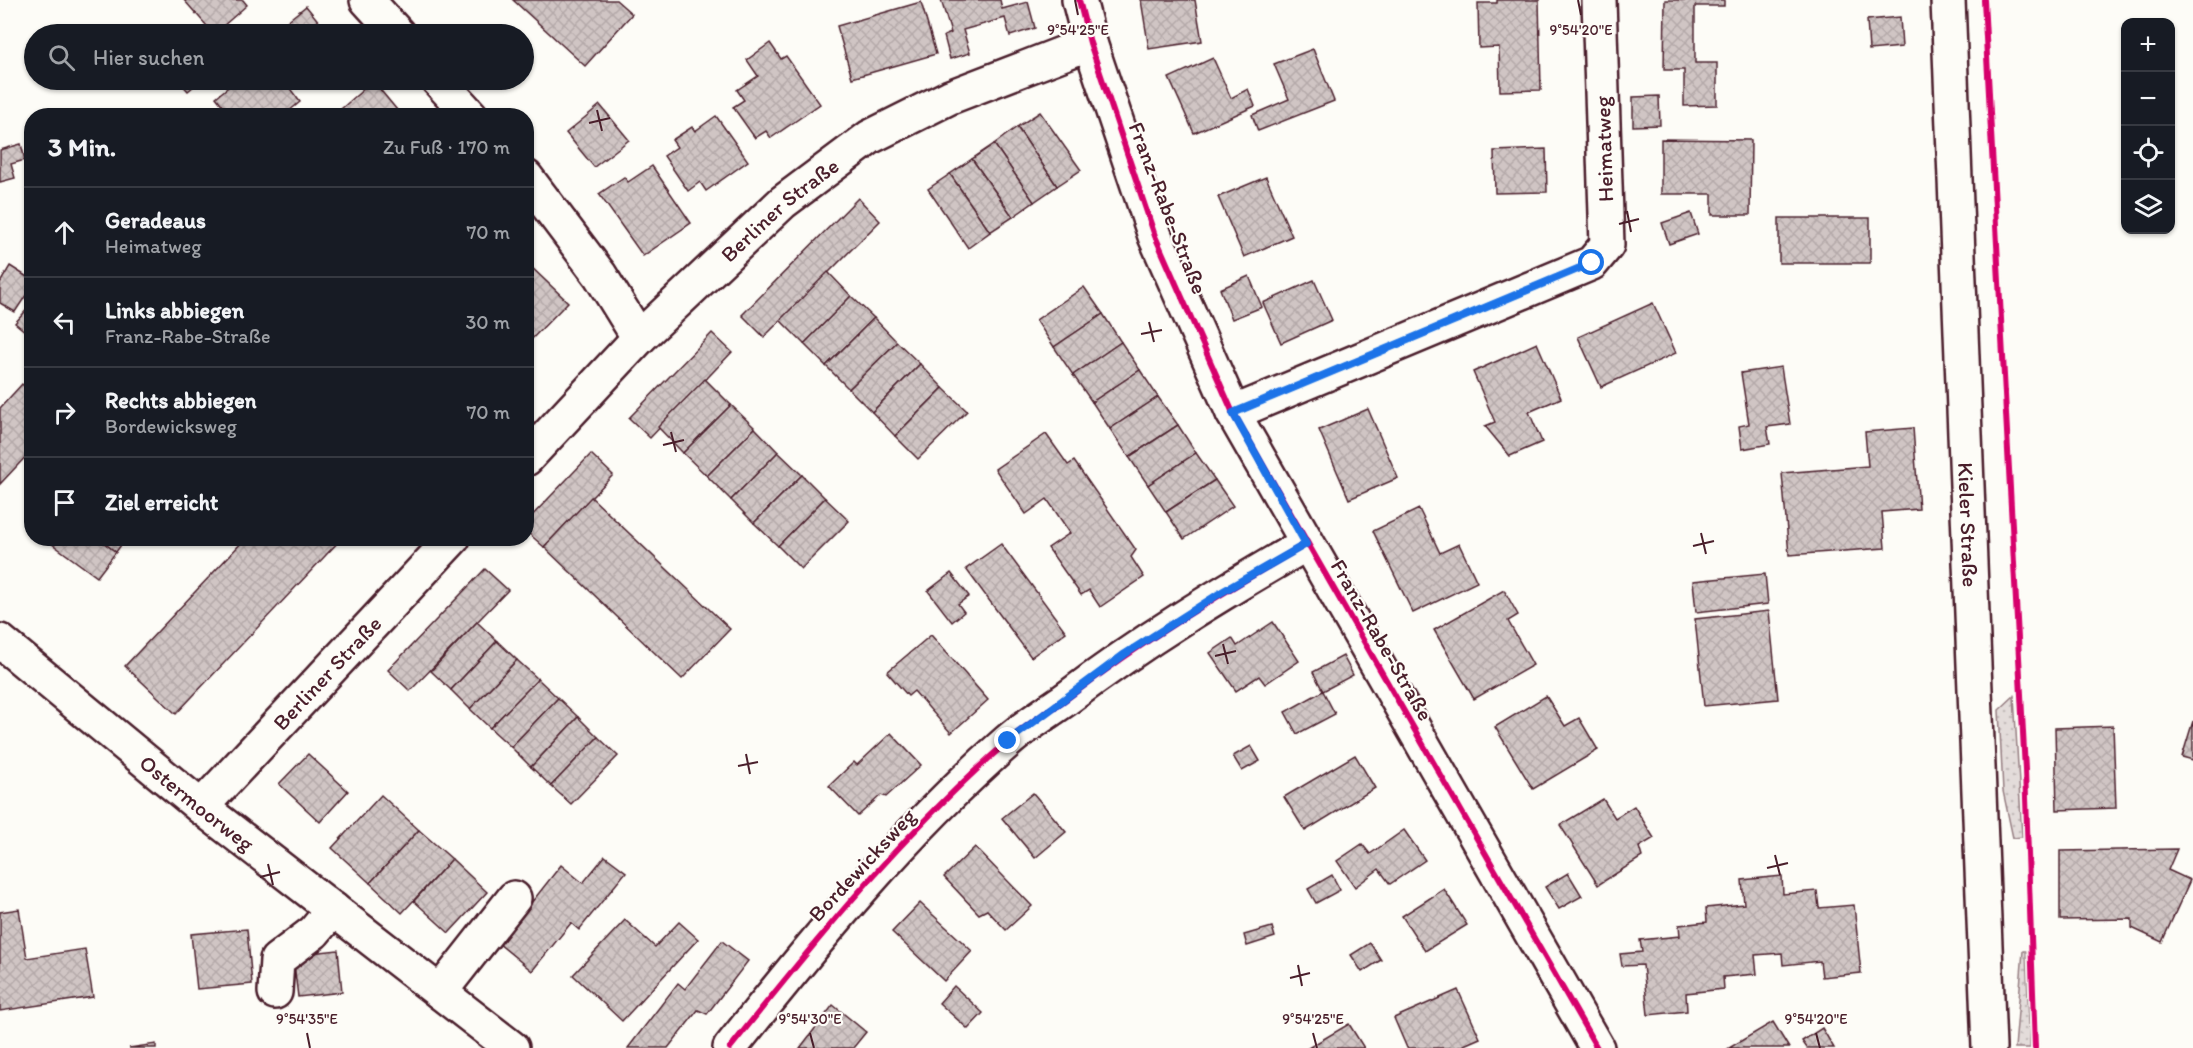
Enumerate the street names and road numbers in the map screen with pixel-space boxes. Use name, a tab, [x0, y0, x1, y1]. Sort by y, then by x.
street label: Heimatweg	[1589, 95, 1619, 203]
street label: Franz-Rabe-Straße	[1123, 118, 1213, 298]
street label: Berliner Straße	[715, 152, 844, 267]
street label: Kieler Straße	[1953, 462, 1984, 588]
street label: Franz-Rabe-Straße	[1325, 554, 1439, 726]
street label: Berliner Straße	[267, 610, 387, 736]
street label: Ostermoorweg	[134, 749, 260, 857]
street label: Bordewicksweg	[803, 802, 922, 927]

